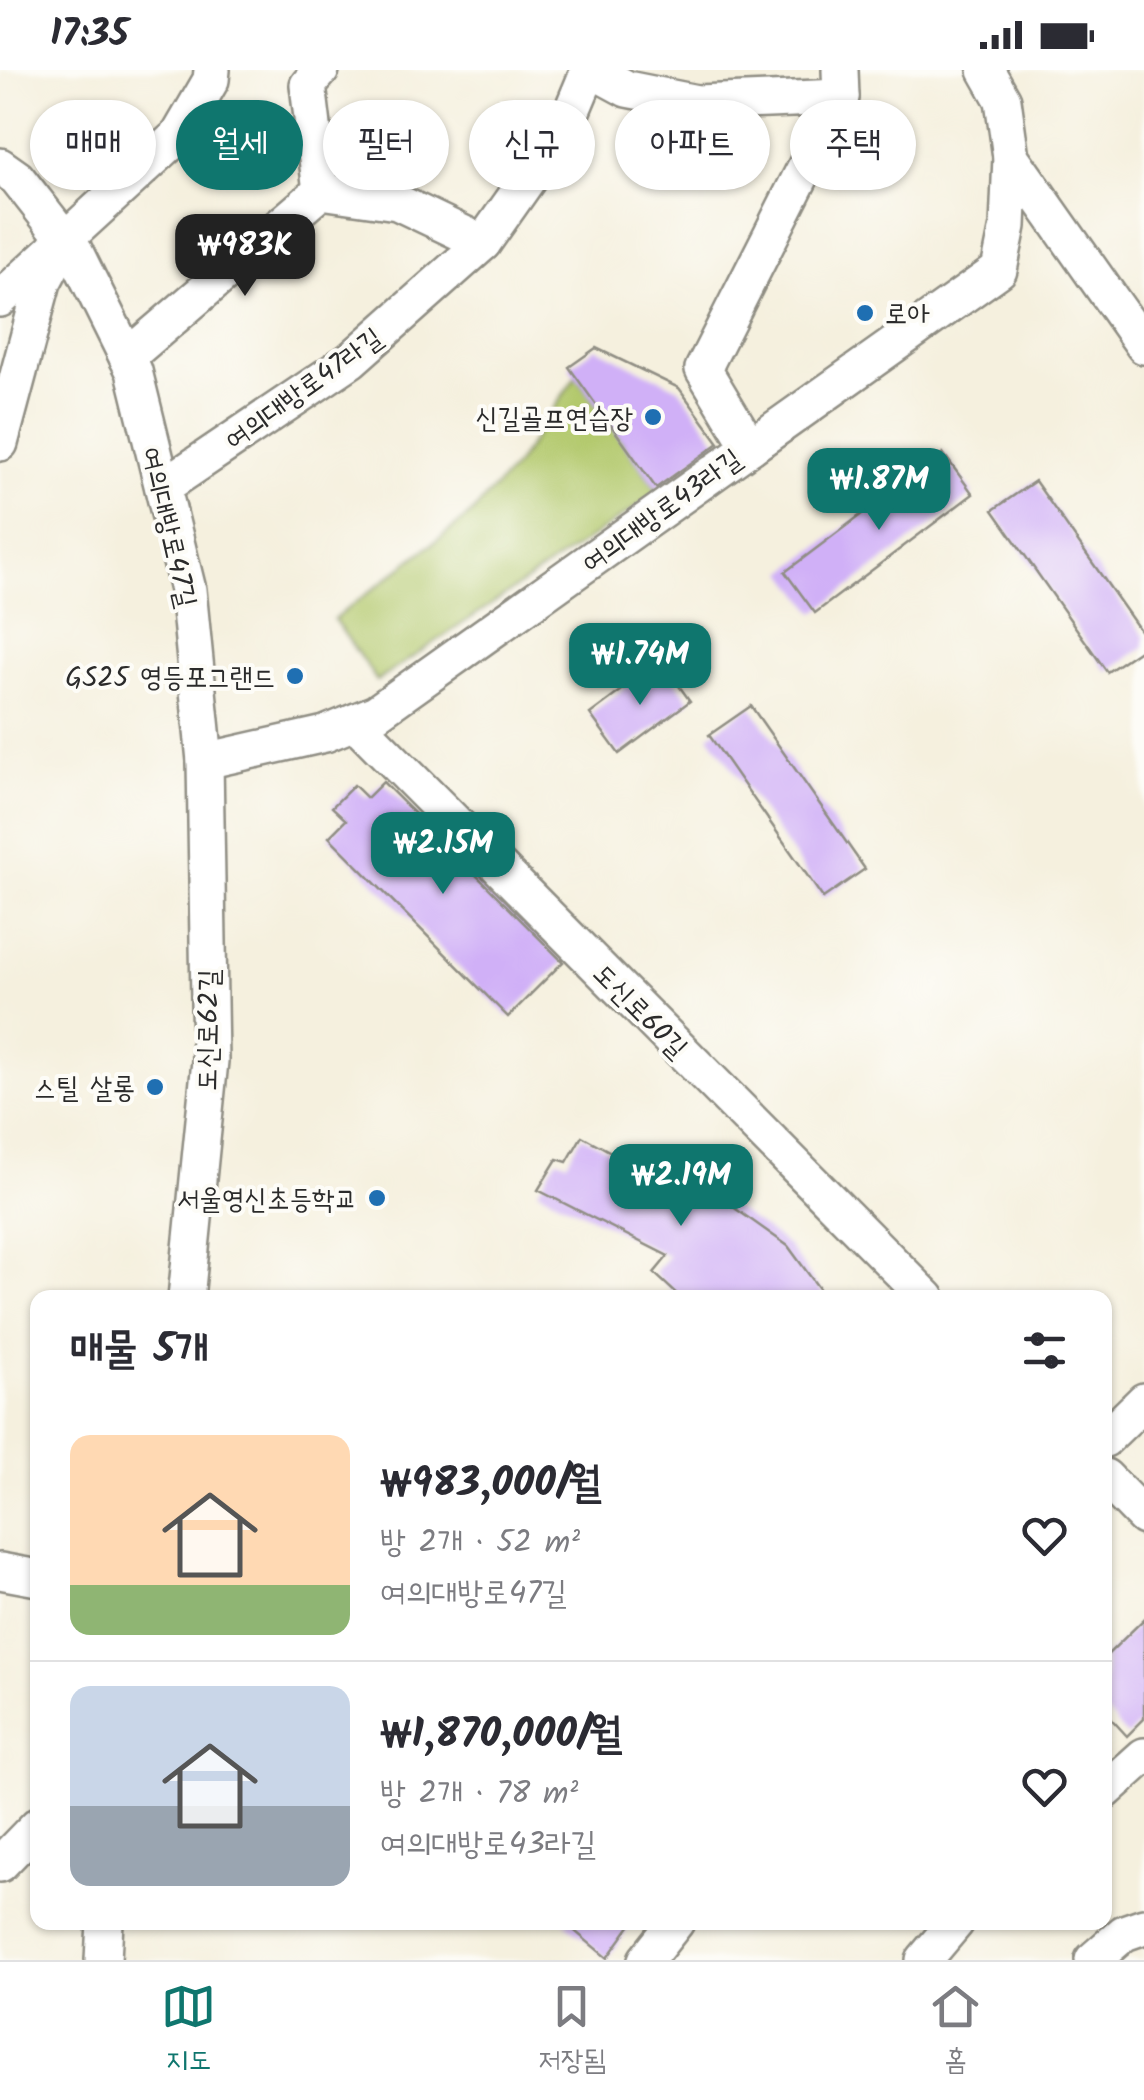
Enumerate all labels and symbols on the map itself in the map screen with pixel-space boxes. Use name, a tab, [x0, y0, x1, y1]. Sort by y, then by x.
pin: ₩983K	[175, 214, 315, 299]
place label: 로아	[885, 293, 930, 338]
marker: 로아	[854, 302, 876, 324]
street label: 여의대방로47라길	[216, 317, 393, 463]
place label: 신길골프연습장	[475, 397, 633, 442]
marker: 신길골프연습장	[642, 406, 664, 428]
street label: 여의대방로43라길	[573, 438, 752, 586]
street label: 여의대방로47길	[127, 443, 208, 612]
pin: ₩1.87M	[798, 448, 960, 533]
pin: ₩1.74M	[559, 623, 721, 708]
place label: GS25 영등포그랜드	[65, 656, 275, 701]
marker: GS25 영등포그랜드	[284, 665, 306, 687]
pin: ₩2.15M	[362, 812, 524, 897]
street label: 도신로60길	[581, 954, 697, 1070]
street label: 도신로62길	[186, 969, 233, 1091]
place label: 스틸 살롱	[34, 1067, 135, 1112]
marker: 스틸 살롱	[144, 1076, 166, 1098]
pin: ₩2.19M	[600, 1144, 762, 1229]
place label: 서울영신초등학교	[177, 1178, 357, 1223]
marker: 서울영신초등학교	[366, 1187, 388, 1209]

